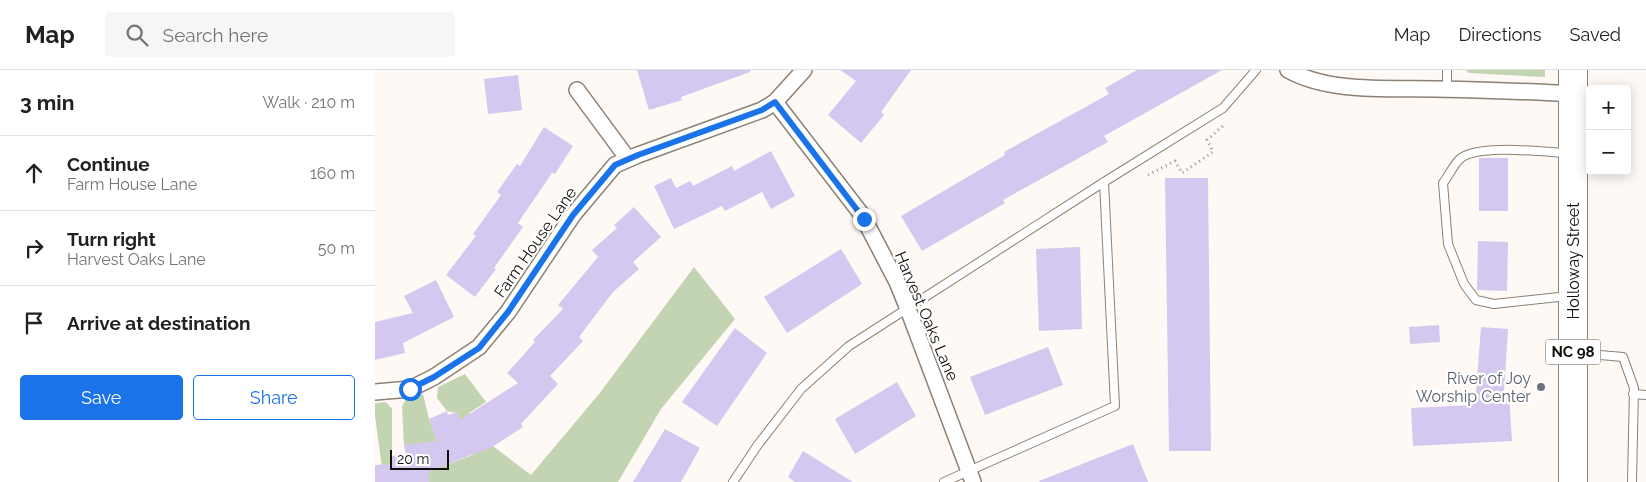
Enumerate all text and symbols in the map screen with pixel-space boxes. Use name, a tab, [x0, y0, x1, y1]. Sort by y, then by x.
search box	[105, 12, 455, 57]
text: Map	[25, 20, 75, 49]
icon: search	[123, 21, 151, 49]
text: Search here	[163, 24, 268, 46]
text: Map	[1394, 24, 1430, 45]
text: Directions	[1458, 24, 1542, 45]
text: Saved	[1570, 24, 1621, 45]
map controls	[1586, 85, 1631, 175]
button: +	[1586, 85, 1631, 130]
text: 3 min	[20, 90, 74, 115]
text: Walk · 210 m	[263, 93, 355, 112]
button: −	[1586, 130, 1631, 175]
text: Continue	[67, 153, 150, 175]
icon: ahead	[20, 159, 48, 187]
text: 160 m	[310, 164, 355, 183]
text: Farm House Lane	[67, 175, 197, 194]
street label: Farm House Lane	[490, 184, 581, 301]
street label: Holloway Street	[1564, 202, 1583, 320]
route end	[853, 208, 876, 231]
text: Turn right	[67, 228, 156, 250]
icon: right	[20, 234, 48, 262]
text: 50 m	[318, 239, 355, 258]
street label: Harvest Oaks Lane	[891, 249, 962, 384]
text: Harvest Oaks Lane	[67, 250, 206, 269]
icon: arrive	[20, 309, 48, 337]
text: Arrive at destination	[67, 312, 251, 334]
road number: NC 98	[1545, 340, 1601, 364]
place label: River of Joy Worship Center	[1416, 369, 1531, 406]
button: Save	[20, 375, 183, 420]
button: Share	[193, 375, 355, 420]
route start	[399, 378, 422, 401]
marker: River of Joy Worship Center	[1535, 381, 1547, 393]
scale bar	[390, 447, 449, 470]
text: 20 m	[397, 451, 429, 467]

